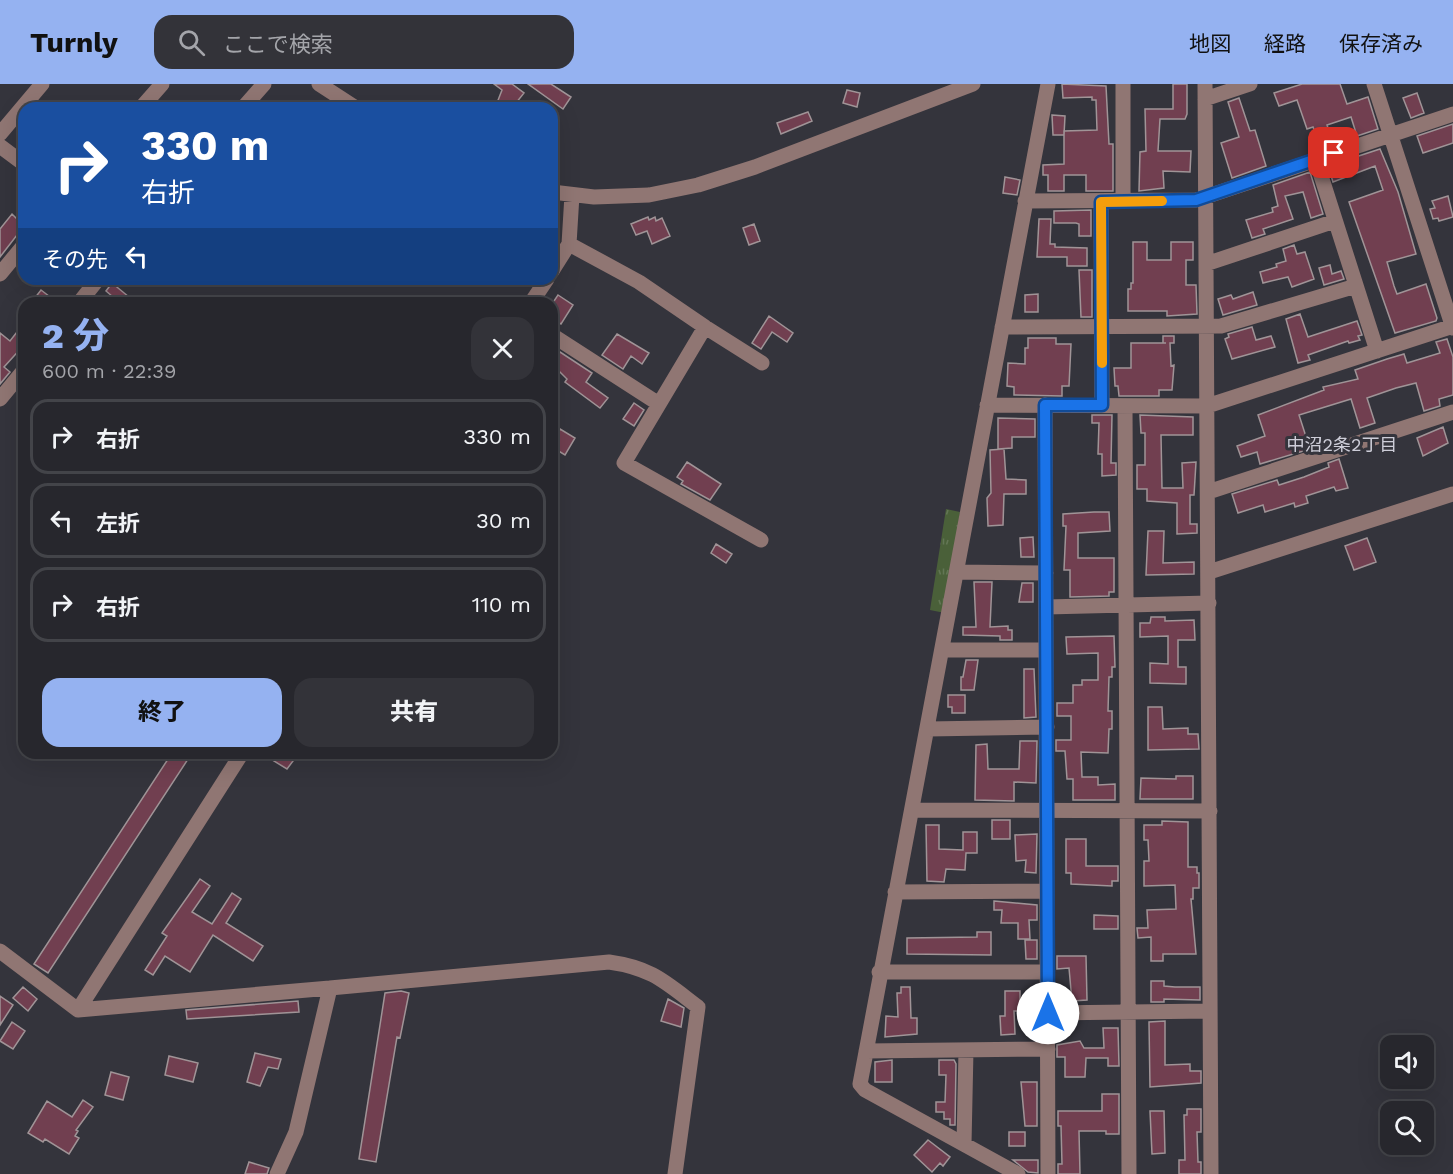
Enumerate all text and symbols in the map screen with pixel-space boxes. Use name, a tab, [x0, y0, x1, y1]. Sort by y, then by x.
search box	[154, 15, 574, 69]
text: Turnly	[30, 26, 118, 59]
icon: search	[175, 26, 208, 59]
text: 地図	[1189, 31, 1231, 56]
text: 経路	[1264, 31, 1306, 56]
text: 保存済み	[1339, 31, 1423, 56]
text: ここで検索	[223, 32, 333, 57]
text: 330 m	[141, 121, 269, 170]
icon: right	[42, 126, 120, 204]
pin	[1308, 127, 1359, 178]
icon: arrive	[1317, 136, 1350, 169]
text: 右折	[141, 177, 195, 209]
icon: left	[120, 240, 153, 273]
text: その先	[42, 247, 108, 272]
text: 2 分	[42, 315, 109, 357]
button: close	[471, 317, 534, 380]
text: 600 m · 22:39	[42, 359, 176, 383]
icon: right	[45, 420, 78, 453]
text: 330 m	[463, 424, 531, 449]
text: 右折	[96, 427, 140, 452]
district label: 中沼2条2丁目	[1287, 434, 1398, 455]
icon: left	[45, 504, 78, 537]
text: 30 m	[476, 508, 531, 533]
text: 左折	[96, 511, 140, 536]
icon: right	[45, 588, 78, 621]
text: 110 m	[472, 592, 531, 617]
text: 右折	[96, 595, 140, 620]
button: 終了	[42, 678, 282, 747]
button: 共有	[294, 678, 534, 747]
position arrow	[1016, 981, 1080, 1045]
map controls	[1380, 1035, 1434, 1155]
button: sound	[1380, 1035, 1434, 1089]
button: search	[1380, 1101, 1434, 1155]

